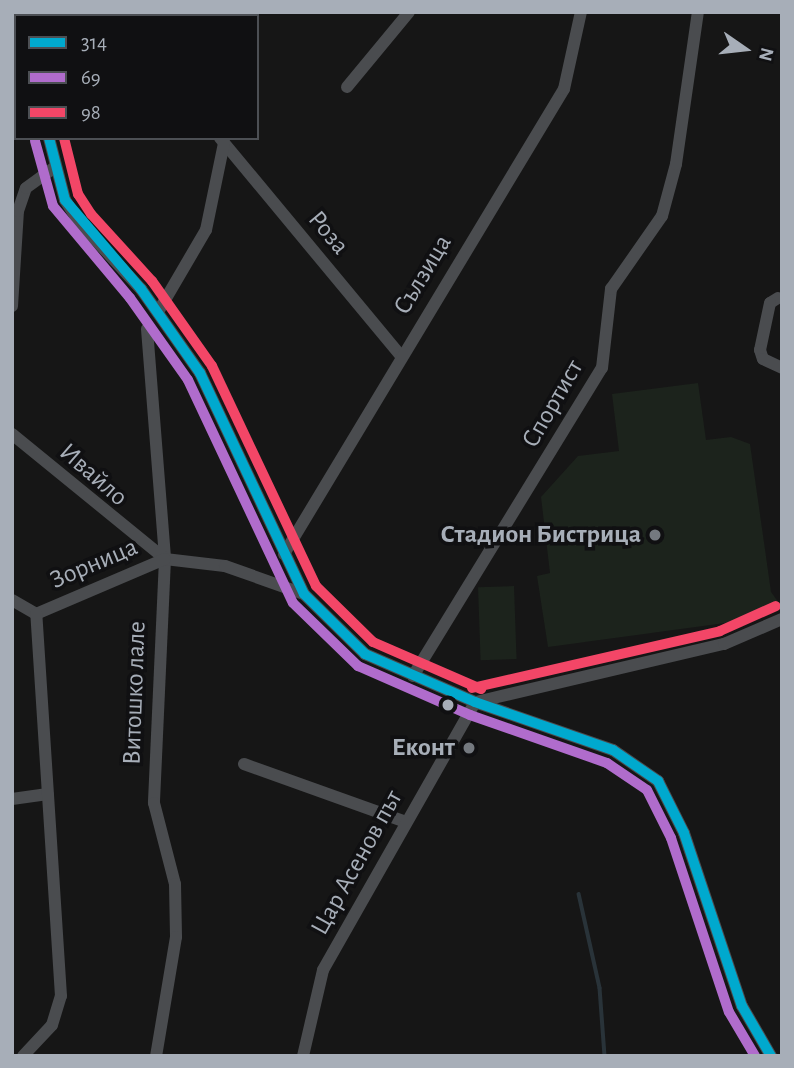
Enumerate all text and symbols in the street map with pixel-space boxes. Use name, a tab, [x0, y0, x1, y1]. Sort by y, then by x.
legend	[14, 14, 259, 140]
north arrow	[710, 14, 780, 84]
text: 314	[81, 32, 107, 53]
text: N	[755, 45, 777, 63]
text: 69	[81, 67, 101, 88]
text: 98	[81, 102, 101, 123]
street label: Роза	[301, 205, 355, 261]
street label: Сълзица	[387, 229, 459, 321]
street label: Спортист	[515, 355, 591, 453]
street label: Ивайло	[52, 437, 134, 513]
place label: Стадион Бистрица	[440, 519, 641, 551]
marker: Стадион Бистрица	[647, 527, 663, 543]
street label: Зорница	[46, 532, 142, 596]
street label: Витошко лале	[117, 621, 153, 765]
unlabelled marker	[441, 698, 455, 712]
place label: Еконт	[392, 732, 455, 764]
marker: Еконт	[461, 740, 477, 756]
street label: Цар Асенов път	[304, 785, 410, 941]

